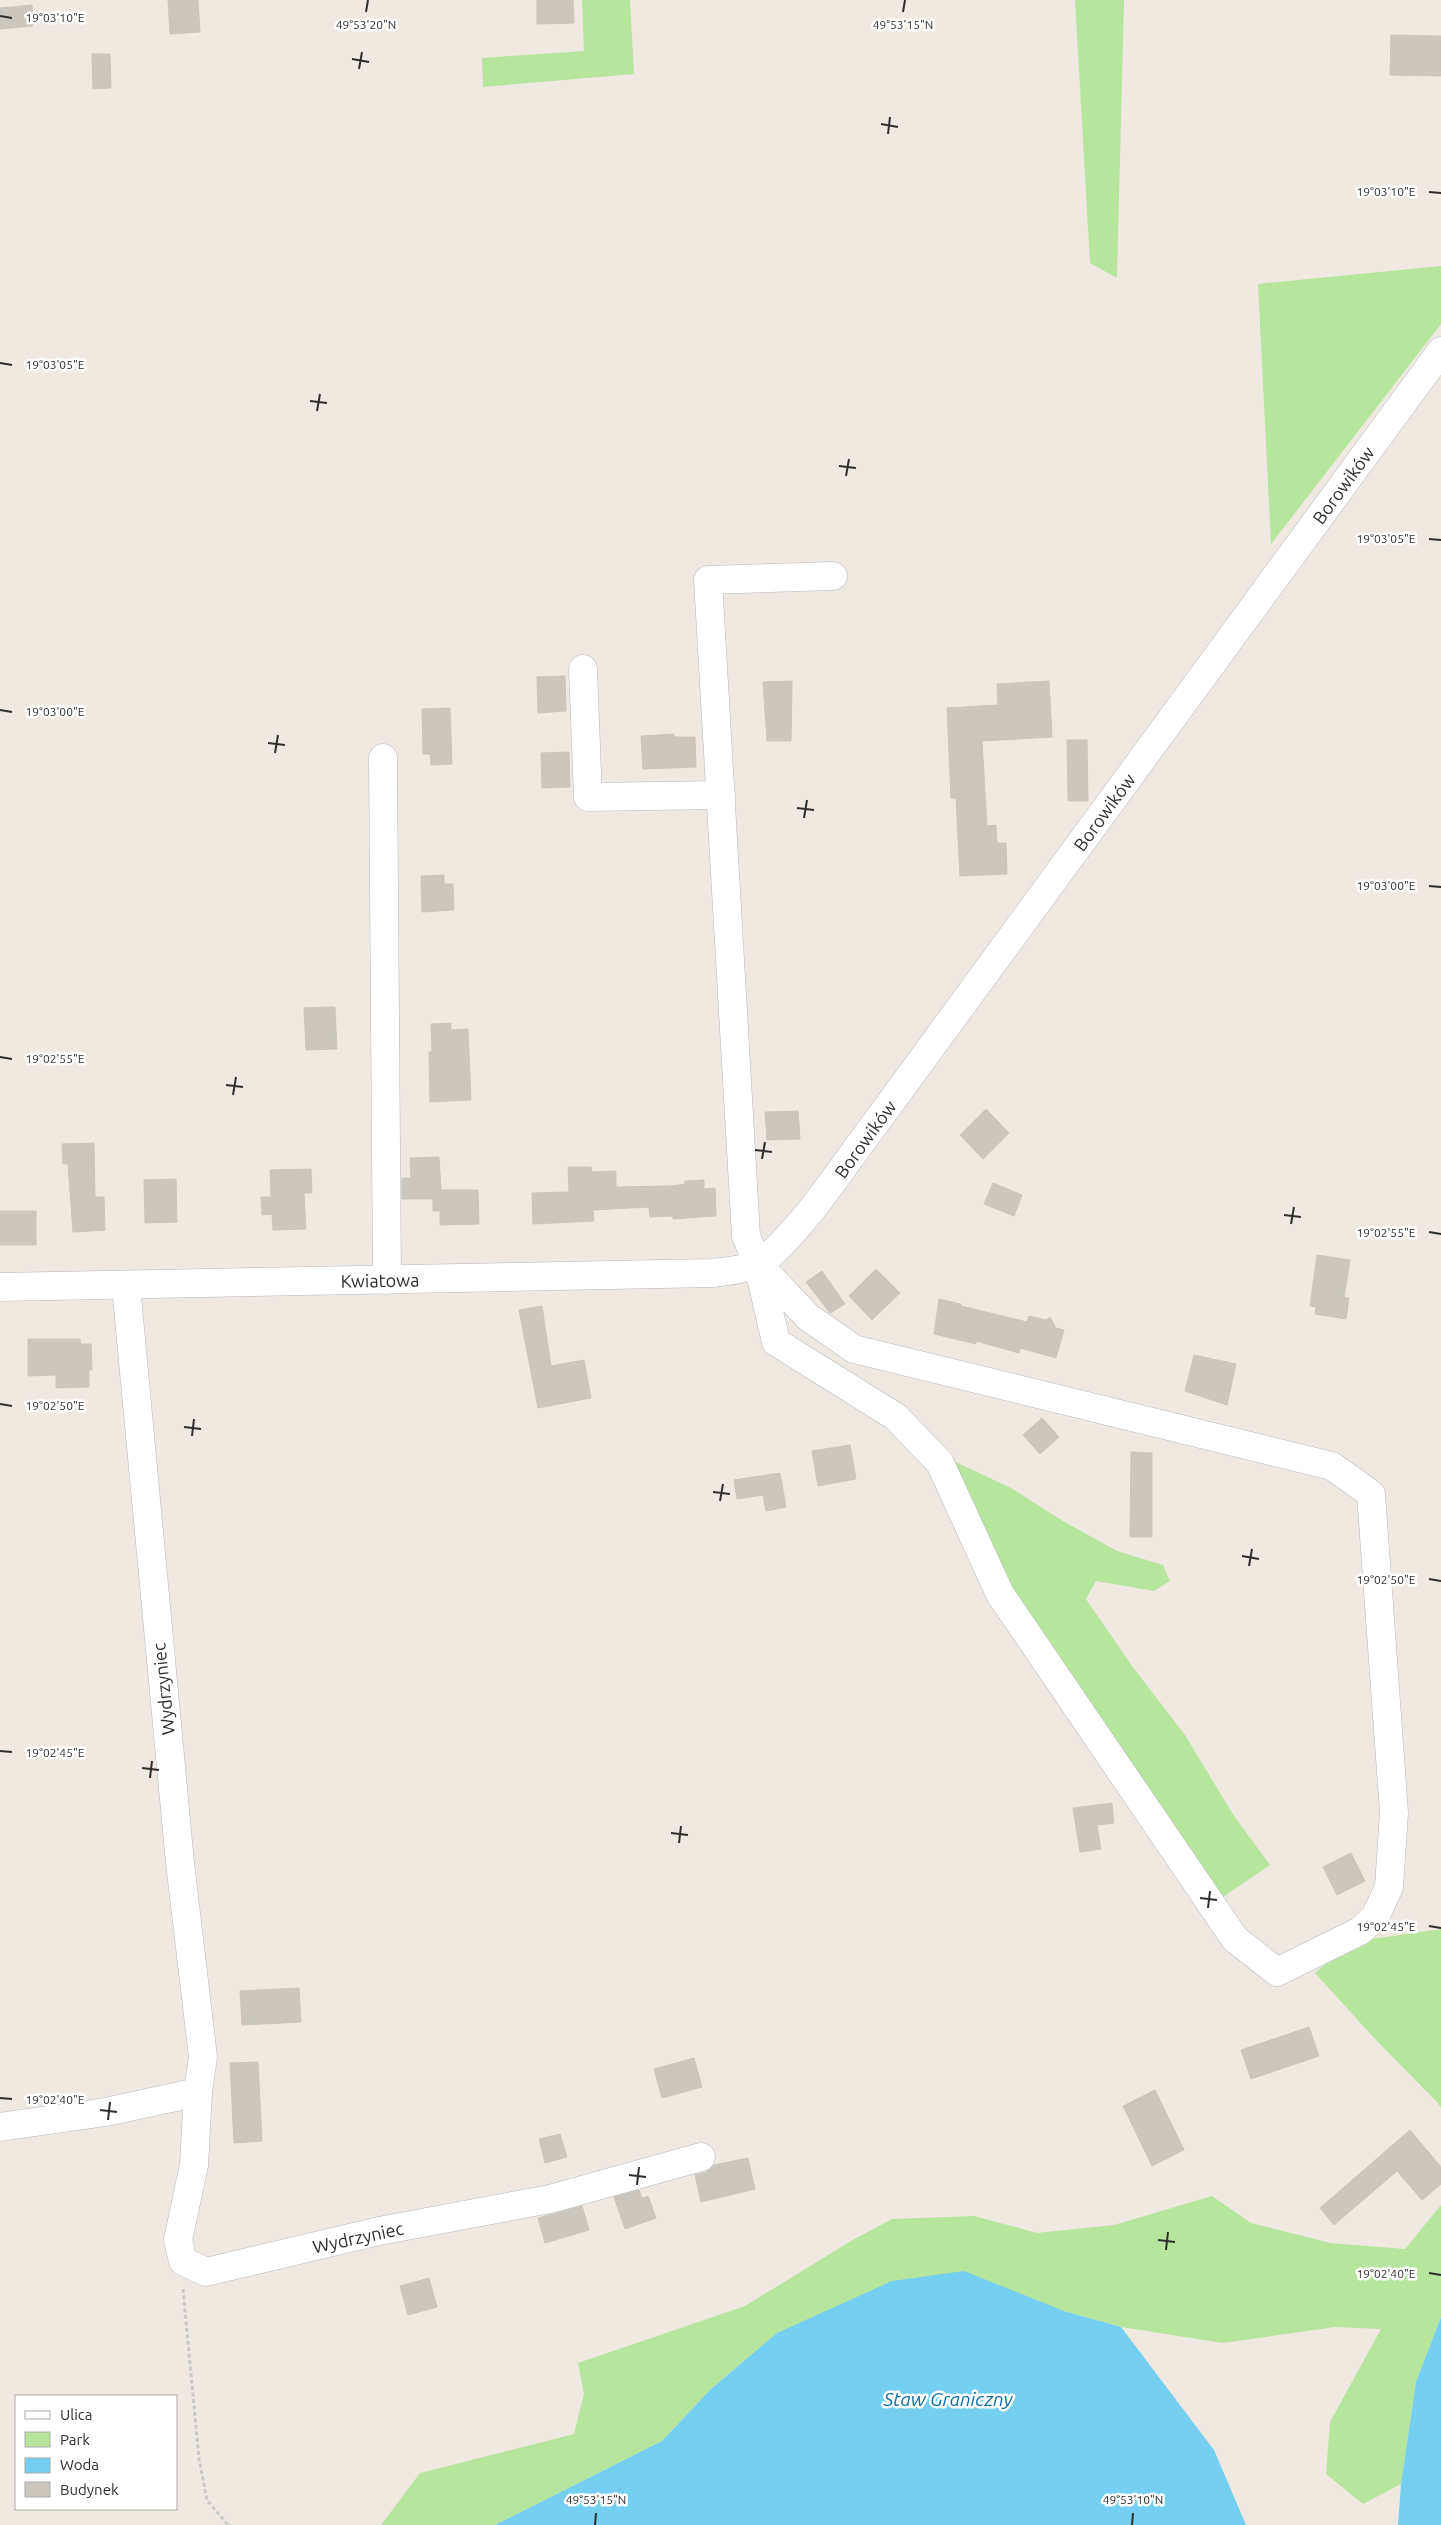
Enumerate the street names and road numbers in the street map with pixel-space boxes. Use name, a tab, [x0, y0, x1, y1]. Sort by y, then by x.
street label: Borowików	[1308, 442, 1378, 528]
street label: Borowików	[1069, 769, 1139, 855]
street label: Borowików	[830, 1096, 900, 1182]
street label: Kwiatowa	[341, 1269, 419, 1291]
street label: Wydrzyniec	[148, 1642, 178, 1736]
street label: Wydrzyniec	[311, 2218, 405, 2256]

